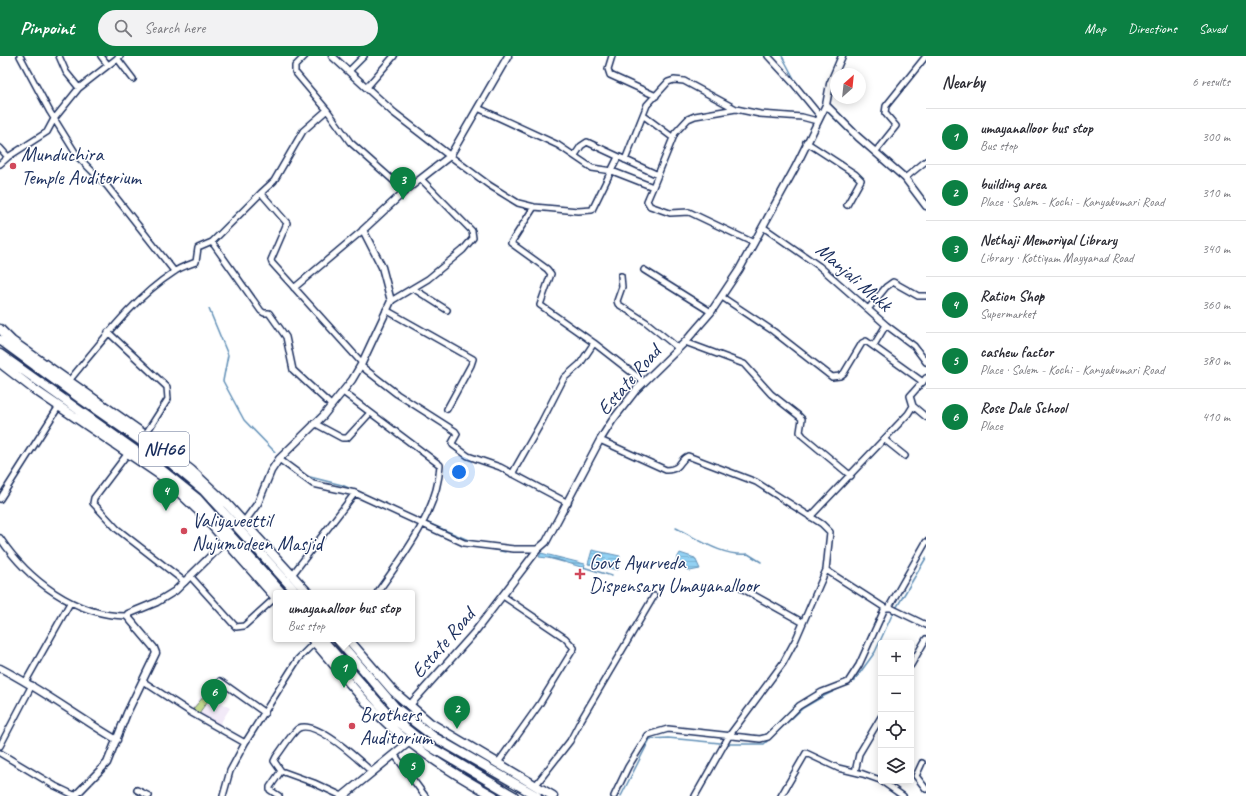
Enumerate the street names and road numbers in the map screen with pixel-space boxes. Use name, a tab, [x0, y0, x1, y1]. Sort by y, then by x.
street label: Manjali Mukk	[811, 237, 898, 318]
street label: Estate Road	[592, 337, 668, 420]
road number: NH66	[139, 432, 189, 466]
street label: Estate Road	[406, 600, 482, 683]

